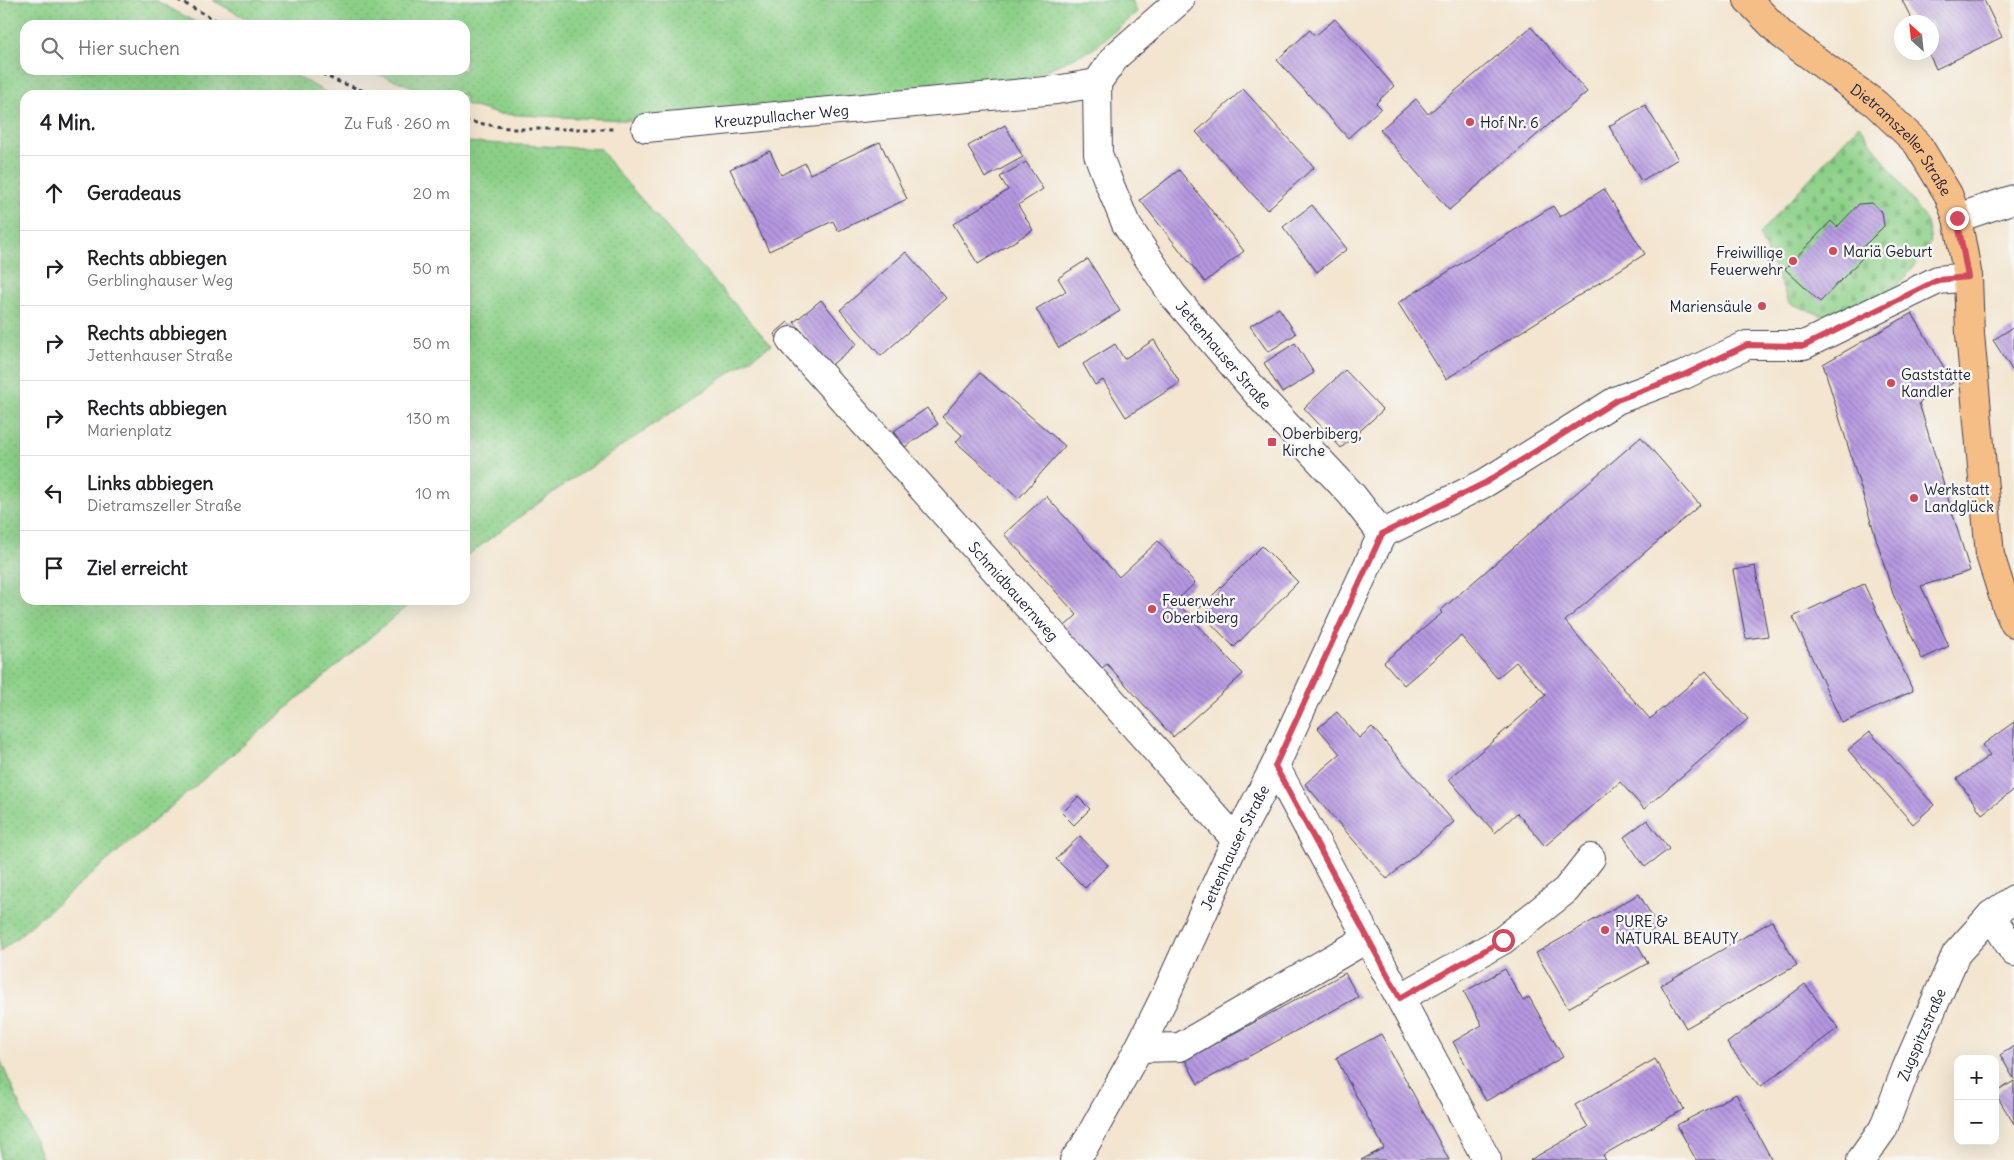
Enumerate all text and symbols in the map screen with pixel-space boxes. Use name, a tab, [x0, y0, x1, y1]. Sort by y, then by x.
north arrow	[1894, 15, 1939, 60]
search box	[20, 20, 470, 75]
icon: search	[38, 34, 66, 62]
text: Hier suchen	[78, 36, 180, 60]
street label: Dietramszeller Straße	[1847, 79, 1956, 199]
street label: Kreuzpullacher Weg	[713, 100, 850, 131]
text: 4 Min.	[40, 109, 95, 136]
text: Zu Fuß · 260 m	[344, 113, 450, 133]
place label: Hof Nr. 6	[1480, 113, 1539, 132]
marker: Hof Nr. 6	[1464, 116, 1476, 128]
icon: ahead	[40, 179, 68, 207]
text: Geradeaus	[87, 181, 181, 205]
text: 20 m	[413, 183, 450, 203]
route end	[1946, 207, 1969, 230]
place label: Mariä Geburt	[1843, 242, 1932, 261]
place label: Freiwillige Feuerwehr	[1710, 243, 1783, 279]
marker: Mariä Geburt	[1827, 245, 1839, 257]
text: Rechts abbiegen	[87, 246, 227, 270]
icon: right	[40, 254, 68, 282]
marker: Freiwillige Feuerwehr	[1787, 255, 1799, 267]
text: 50 m	[412, 258, 450, 278]
text: Gerblinghauser Weg	[87, 270, 233, 290]
street label: Jettenhauser Straße	[1172, 296, 1276, 413]
place label: Mariensäule	[1670, 297, 1752, 316]
marker: Mariensäule	[1756, 300, 1768, 312]
text: Rechts abbiegen	[87, 321, 227, 345]
icon: right	[40, 329, 68, 357]
text: 50 m	[412, 333, 450, 353]
text: Jettenhauser Straße	[87, 345, 233, 365]
place label: Gaststätte Kandler	[1901, 365, 1971, 401]
marker: Gaststätte Kandler	[1885, 377, 1897, 389]
text: Rechts abbiegen	[87, 396, 227, 420]
icon: right	[40, 404, 68, 432]
text: 130 m	[406, 408, 450, 428]
text: Marienplatz	[87, 420, 172, 440]
place label: Oberbiberg, Kirche	[1282, 424, 1362, 460]
marker: Oberbiberg, Kirche	[1266, 436, 1278, 448]
text: Links abbiegen	[87, 471, 214, 495]
icon: left	[40, 479, 68, 507]
place label: Werkstatt Landglück	[1924, 480, 1994, 516]
text: 10 m	[415, 483, 450, 503]
marker: Werkstatt Landglück	[1908, 492, 1920, 504]
text: Dietramszeller Straße	[87, 495, 242, 515]
street label: Schmidbauernweg	[965, 537, 1063, 645]
icon: arrive	[40, 554, 68, 582]
text: Ziel erreicht	[87, 556, 188, 580]
place label: Feuerwehr Oberbiberg	[1162, 591, 1238, 627]
marker: Feuerwehr Oberbiberg	[1146, 603, 1158, 615]
street label: Jettenhauser Straße	[1196, 781, 1273, 913]
place label: PURE & NATURAL BEAUTY	[1615, 912, 1739, 948]
marker: PURE & NATURAL BEAUTY	[1599, 924, 1611, 936]
route start	[1492, 929, 1515, 952]
street label: Zugspitzstraße	[1893, 985, 1949, 1083]
map controls	[1954, 1055, 1999, 1145]
button: +	[1954, 1055, 1999, 1100]
button: −	[1954, 1100, 1999, 1145]

